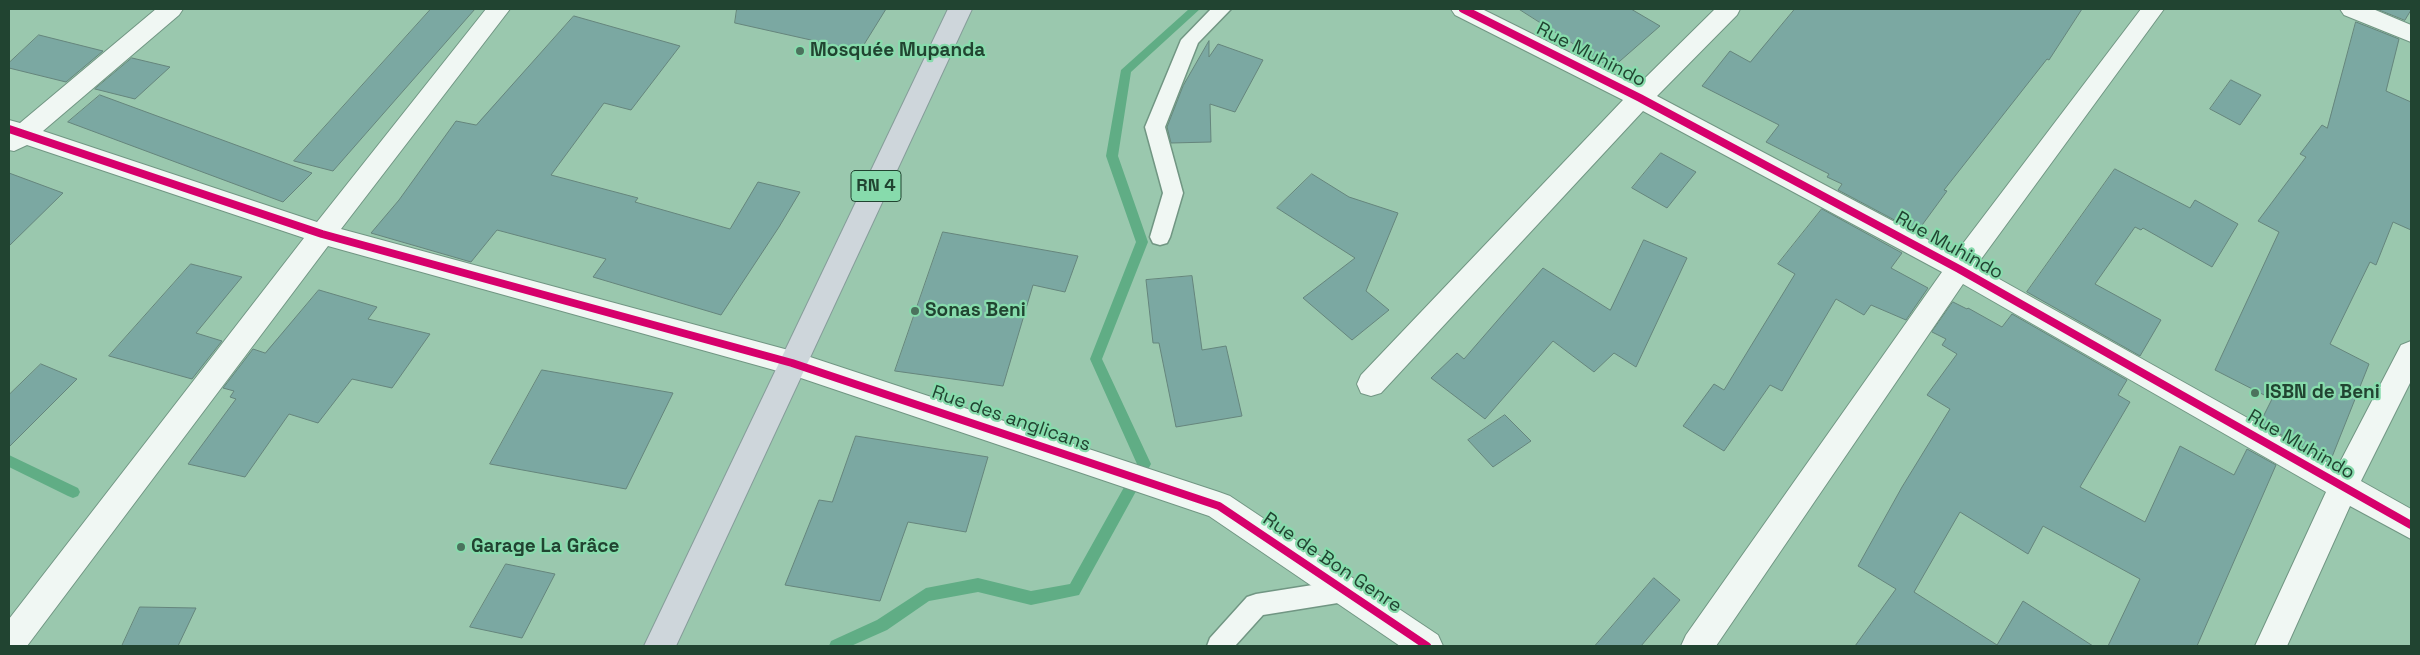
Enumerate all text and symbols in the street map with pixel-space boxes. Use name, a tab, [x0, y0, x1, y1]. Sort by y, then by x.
street label: Rue Muhindo	[1532, 18, 1650, 92]
place label: Mosquée Mupanda	[810, 40, 985, 62]
marker: Mosquée Mupanda	[794, 45, 806, 57]
road number: RN 4	[851, 170, 901, 202]
street label: Rue Muhindo	[1891, 207, 2007, 285]
place label: Sonas Beni	[925, 300, 1026, 322]
marker: Sonas Beni	[909, 305, 921, 317]
street label: Rue des anglicans	[929, 381, 1093, 457]
place label: ISBN de Beni	[2265, 382, 2380, 404]
marker: ISBN de Beni	[2249, 387, 2261, 399]
street label: Rue Muhindo	[2243, 405, 2359, 485]
street label: Rue de Bon Genre	[1258, 508, 1406, 618]
place label: Garage La Grâce	[471, 536, 619, 558]
marker: Garage La Grâce	[455, 541, 467, 553]

